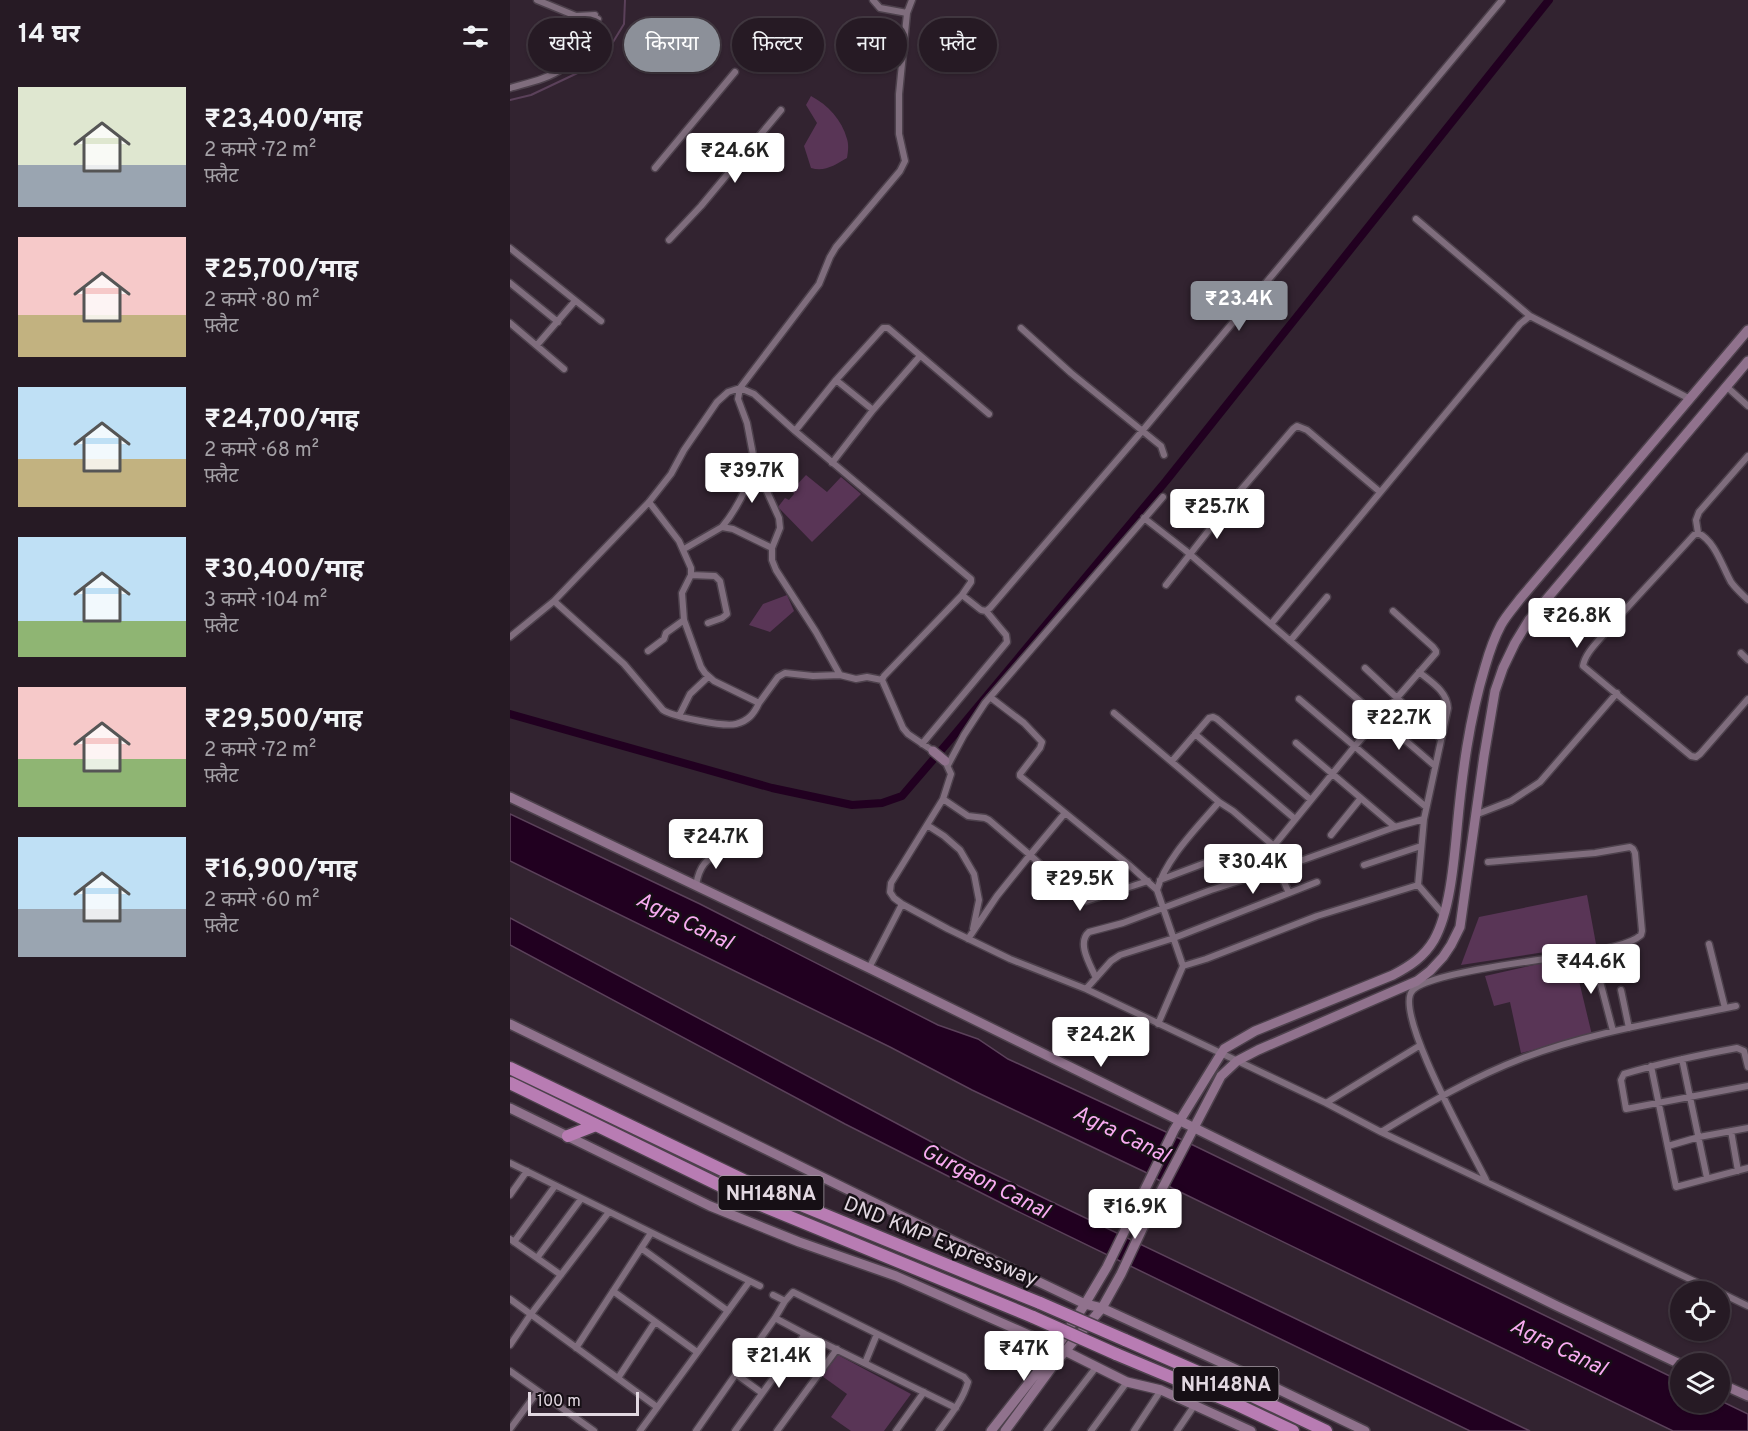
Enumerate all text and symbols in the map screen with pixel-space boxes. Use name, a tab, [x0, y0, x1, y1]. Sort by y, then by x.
chip: खरीदें	[528, 18, 612, 72]
chip: किराया	[624, 18, 720, 72]
chip: फ़िल्टर	[732, 18, 824, 72]
chip: नया	[836, 18, 907, 72]
chip: फ़्लैट	[919, 18, 997, 72]
text: 14 घर	[18, 19, 80, 52]
icon: filters	[459, 20, 492, 53]
text: ₹23,400/माह	[204, 104, 362, 137]
icon: home	[66, 111, 138, 183]
pin: ₹24.6K	[686, 133, 784, 184]
text: 2 कमरे · 72 m²	[204, 138, 316, 164]
text: ₹24.6K	[700, 139, 770, 165]
text: फ़्लैट	[204, 164, 239, 190]
text: ₹25,700/माह	[204, 254, 358, 287]
icon: home	[66, 261, 138, 333]
pin: ₹23.4K	[1190, 281, 1288, 332]
text: ₹23.4K	[1205, 287, 1273, 313]
text: 2 कमरे · 80 m²	[204, 288, 320, 314]
text: फ़्लैट	[204, 314, 239, 340]
text: ₹24,700/माह	[204, 404, 359, 437]
icon: home	[66, 411, 138, 483]
text: 2 कमरे · 68 m²	[204, 438, 319, 464]
pin: ₹39.7K	[703, 453, 801, 504]
text: ₹39.7K	[719, 459, 785, 485]
text: फ़्लैट	[204, 464, 239, 490]
pin: ₹25.7K	[1168, 489, 1266, 540]
text: ₹25.7K	[1184, 495, 1250, 521]
text: ₹30,400/माह	[204, 554, 364, 587]
icon: home	[66, 561, 138, 633]
text: 3 कमरे · 104 m²	[204, 588, 327, 614]
pin: ₹26.8K	[1528, 598, 1626, 649]
text: ₹26.8K	[1542, 604, 1612, 630]
text: फ़्लैट	[204, 614, 239, 640]
pin: ₹22.7K	[1350, 700, 1448, 751]
text: ₹29,500/माह	[204, 704, 362, 737]
text: ₹22.7K	[1366, 706, 1432, 732]
icon: home	[66, 711, 138, 783]
text: 2 कमरे · 72 m²	[204, 738, 316, 764]
text: फ़्लैट	[204, 764, 239, 790]
pin: ₹24.7K	[667, 819, 765, 870]
text: ₹24.7K	[683, 825, 749, 851]
pin: ₹30.4K	[1204, 844, 1302, 895]
text: ₹30.4K	[1218, 850, 1288, 876]
text: ₹16,900/माह	[204, 854, 357, 887]
icon: home	[66, 861, 138, 933]
pin: ₹29.5K	[1031, 861, 1129, 912]
text: ₹29.5K	[1046, 867, 1114, 893]
water label: Agra Canal	[631, 887, 738, 958]
text: 2 कमरे · 60 m²	[204, 888, 320, 914]
text: फ़्लैट	[204, 914, 239, 940]
pin: ₹44.6K	[1542, 944, 1640, 995]
text: ₹44.6K	[1556, 950, 1626, 976]
pin: ₹24.2K	[1052, 1017, 1150, 1068]
text: ₹24.2K	[1066, 1023, 1136, 1049]
water label: Agra Canal	[1068, 1100, 1175, 1171]
water label: Gurgaon Canal	[916, 1138, 1055, 1227]
road number: NH148NA	[718, 1176, 824, 1210]
pin: ₹16.9K	[1086, 1189, 1184, 1240]
street label: DND KMP Expressway	[839, 1191, 1042, 1294]
text: ₹16.9K	[1103, 1195, 1167, 1221]
map controls	[1670, 1281, 1730, 1413]
button: locate	[1670, 1281, 1730, 1341]
water label: Agra Canal	[1505, 1313, 1612, 1384]
pin: ₹47K	[988, 1331, 1060, 1382]
text: ₹47K	[999, 1337, 1049, 1363]
pin: ₹21.4K	[730, 1338, 828, 1389]
text: ₹21.4K	[746, 1344, 812, 1370]
button: layers	[1670, 1353, 1730, 1413]
road number: NH148NA	[1174, 1367, 1278, 1401]
scale bar	[528, 1389, 639, 1416]
text: 100 m	[537, 1392, 581, 1412]

